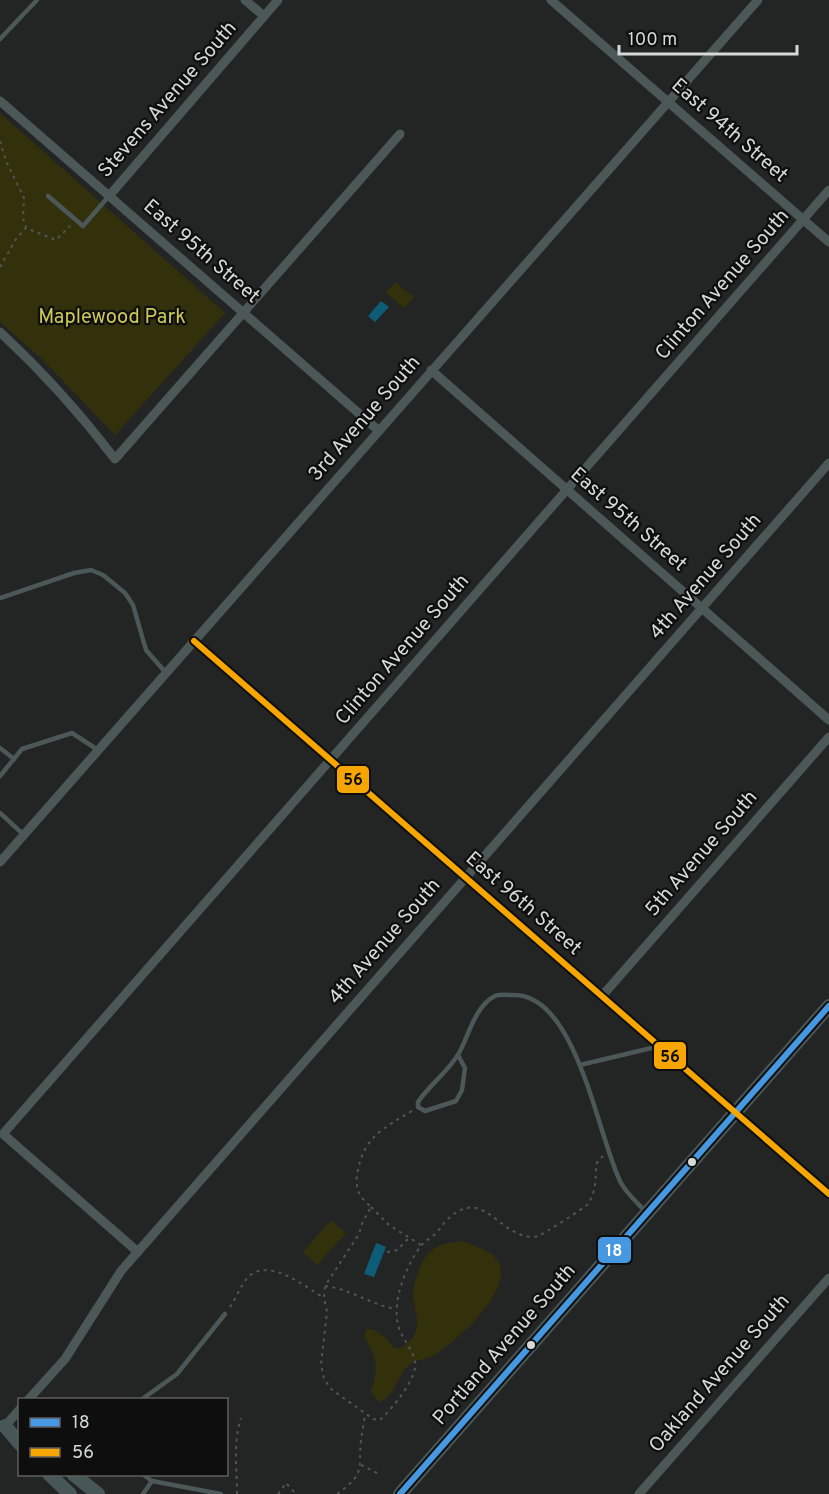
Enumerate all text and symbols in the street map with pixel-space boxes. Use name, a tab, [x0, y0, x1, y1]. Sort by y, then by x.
street label: Stevens Avenue South	[93, 16, 243, 184]
scale bar	[619, 18, 798, 56]
text: 100 m	[628, 29, 677, 52]
street label: East 94th Street	[665, 73, 793, 189]
street label: East 95th Street	[137, 194, 265, 310]
street label: Clinton Avenue South	[650, 204, 796, 366]
park label: Maplewood Park	[38, 305, 186, 331]
street label: 3rd Avenue South	[303, 351, 427, 487]
street label: East 95th Street	[564, 462, 692, 578]
street label: 4th Avenue South	[644, 509, 768, 645]
street label: Clinton Avenue South	[330, 569, 476, 731]
line badge: 56	[336, 765, 370, 794]
text: 56	[343, 771, 363, 791]
street label: 5th Avenue South	[640, 786, 764, 922]
street label: East 96th Street	[459, 846, 587, 962]
street label: 4th Avenue South	[323, 874, 447, 1010]
line badge: 56	[653, 1041, 687, 1070]
text: 56	[660, 1048, 680, 1068]
unlabelled marker	[686, 1156, 698, 1168]
line badge: 18	[597, 1236, 632, 1264]
text: 18	[606, 1242, 622, 1262]
street label: Portland Avenue South	[428, 1259, 582, 1431]
street label: Oakland Avenue South	[644, 1289, 796, 1459]
unlabelled marker	[525, 1339, 537, 1351]
legend	[18, 1398, 228, 1476]
text: 18	[72, 1412, 90, 1435]
text: 56	[72, 1442, 94, 1465]

